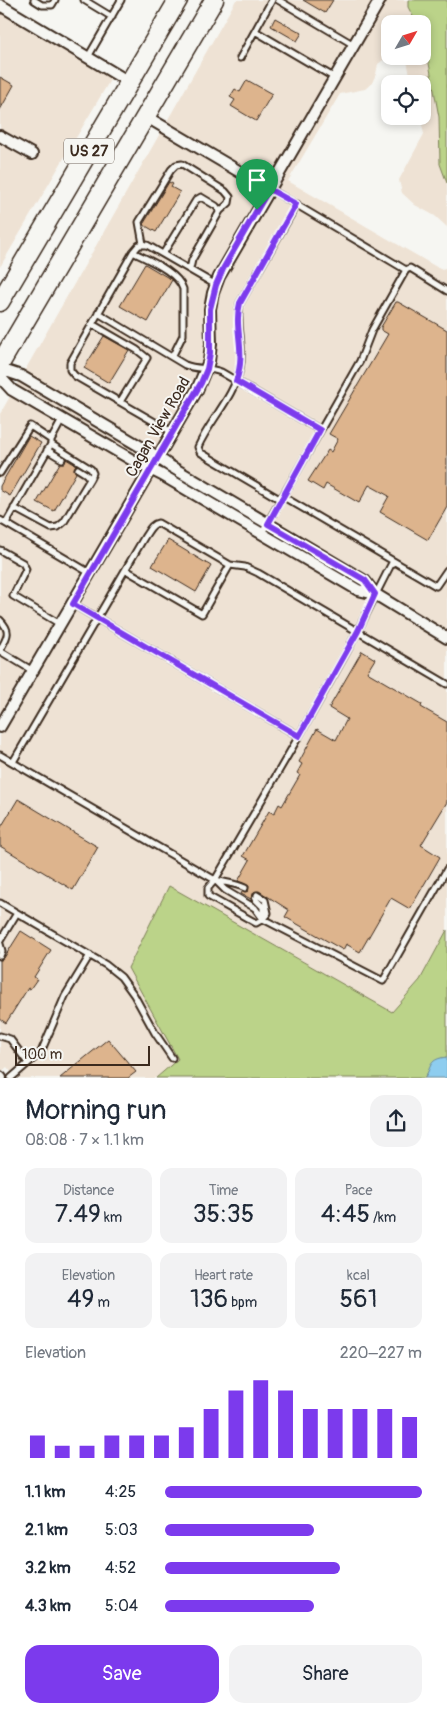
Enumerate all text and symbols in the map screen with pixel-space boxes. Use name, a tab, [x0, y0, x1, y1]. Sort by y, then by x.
north arrow	[381, 15, 431, 65]
map controls	[381, 15, 431, 125]
button: locate	[381, 75, 431, 125]
road number: US 27	[64, 138, 114, 164]
pin	[236, 159, 278, 210]
icon: arrive	[243, 166, 271, 194]
street label: Cagan View Road	[121, 373, 195, 481]
scale bar	[15, 1043, 150, 1066]
text: 100 m	[22, 1046, 62, 1063]
text: Morning run	[25, 1093, 167, 1128]
button: share	[370, 1095, 422, 1147]
text: 08:08 · 7 × 1.1 km	[25, 1130, 144, 1150]
text: Distance	[63, 1182, 114, 1199]
text: Time	[209, 1182, 238, 1199]
text: Pace	[345, 1182, 372, 1199]
text: 7.49	[55, 1199, 101, 1230]
text: 35:35	[193, 1199, 254, 1230]
text: 4:45	[321, 1199, 370, 1230]
text: km	[101, 1209, 122, 1226]
text: /km	[370, 1209, 396, 1226]
text: Elevation	[62, 1267, 115, 1284]
text: Heart rate	[194, 1267, 253, 1284]
text: kcal	[347, 1267, 370, 1284]
text: 49	[67, 1284, 94, 1315]
text: 136	[190, 1284, 228, 1315]
text: 561	[340, 1284, 377, 1315]
text: m	[94, 1294, 110, 1311]
text: bpm	[228, 1294, 257, 1311]
text: Elevation	[25, 1343, 86, 1363]
text: 220–227 m	[340, 1343, 422, 1363]
text: 1.1 km	[25, 1482, 65, 1502]
text: 4:25	[105, 1482, 136, 1502]
text: 2.1 km	[25, 1520, 68, 1540]
text: 5:03	[105, 1520, 138, 1540]
text: 3.2 km	[25, 1558, 71, 1578]
text: 4:52	[105, 1558, 136, 1578]
text: 4.3 km	[25, 1596, 71, 1616]
text: 5:04	[105, 1596, 138, 1616]
button: Save	[25, 1645, 219, 1703]
button: Share	[229, 1645, 422, 1703]

